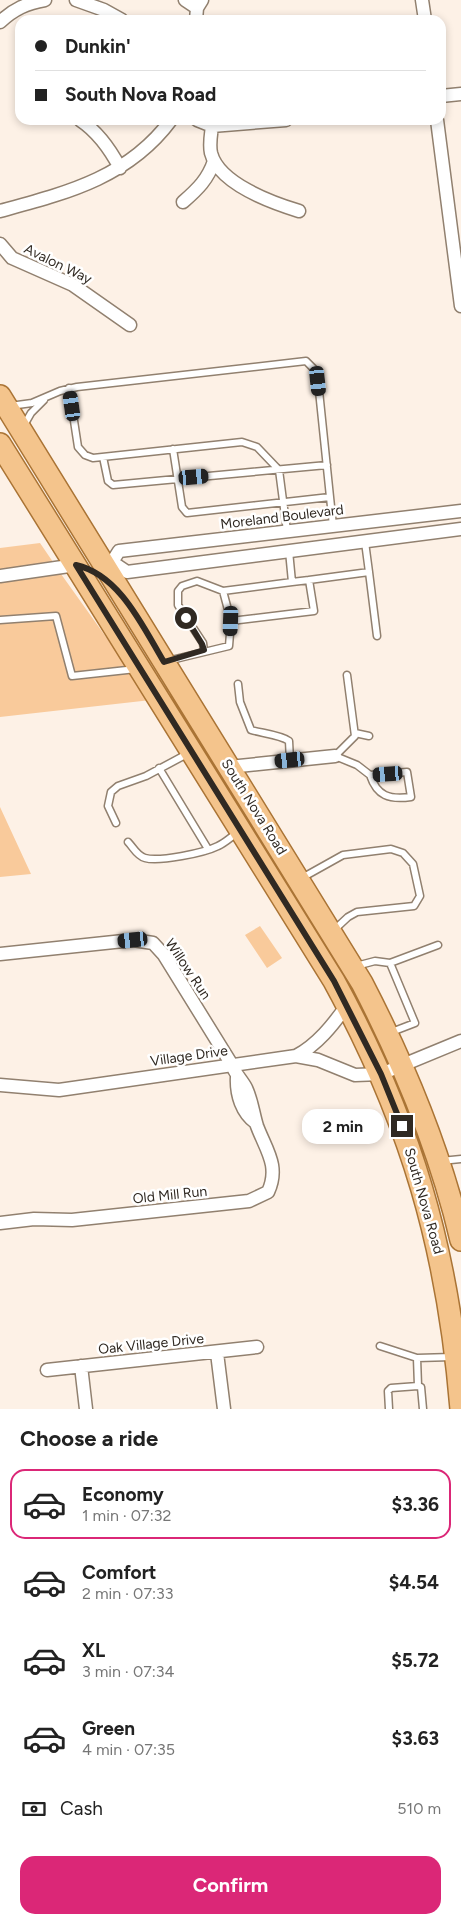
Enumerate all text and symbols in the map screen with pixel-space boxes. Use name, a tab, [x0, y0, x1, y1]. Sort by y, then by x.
text: Dunkin'	[65, 35, 131, 58]
text: South Nova Road	[65, 83, 216, 106]
street label: Avalon Way	[21, 240, 95, 288]
car	[308, 365, 327, 397]
car	[62, 390, 81, 422]
car	[178, 468, 209, 486]
street label: Moreland Boulevard	[219, 501, 345, 533]
car	[222, 606, 239, 636]
route start	[175, 607, 197, 629]
car	[274, 751, 305, 769]
street label: South Nova Road	[218, 756, 290, 858]
car	[372, 765, 403, 783]
car	[117, 931, 148, 949]
street label: Willow Run	[161, 935, 215, 1003]
street label: Village Drive	[149, 1042, 229, 1070]
callout: 2 min	[302, 1108, 384, 1144]
route end	[391, 1115, 413, 1137]
text: 2 min	[323, 1117, 363, 1136]
street label: South Nova Road	[401, 1146, 447, 1256]
street label: Old Mill Run	[132, 1183, 208, 1207]
street label: Oak Village Drive	[97, 1330, 205, 1358]
text: Choose a ride	[20, 1425, 158, 1452]
icon: car	[22, 1482, 67, 1527]
text: Economy	[82, 1483, 164, 1506]
text: $3.36	[392, 1493, 439, 1516]
text: 1 min · 07:32	[82, 1506, 171, 1525]
icon: car	[22, 1560, 67, 1605]
text: Comfort	[82, 1561, 157, 1584]
text: $4.54	[389, 1571, 439, 1594]
text: 2 min · 07:33	[82, 1584, 173, 1603]
icon: car	[22, 1638, 67, 1683]
text: XL	[82, 1639, 105, 1662]
text: $5.72	[391, 1649, 439, 1672]
text: 3 min · 07:34	[82, 1662, 174, 1681]
icon: car	[22, 1716, 67, 1761]
text: Green	[82, 1717, 135, 1740]
text: $3.63	[392, 1727, 439, 1750]
text: 4 min · 07:35	[82, 1740, 175, 1759]
icon: cash	[20, 1795, 48, 1823]
text: Cash	[60, 1797, 103, 1820]
text: 510 m	[397, 1799, 441, 1818]
button: Confirm	[20, 1856, 441, 1914]

